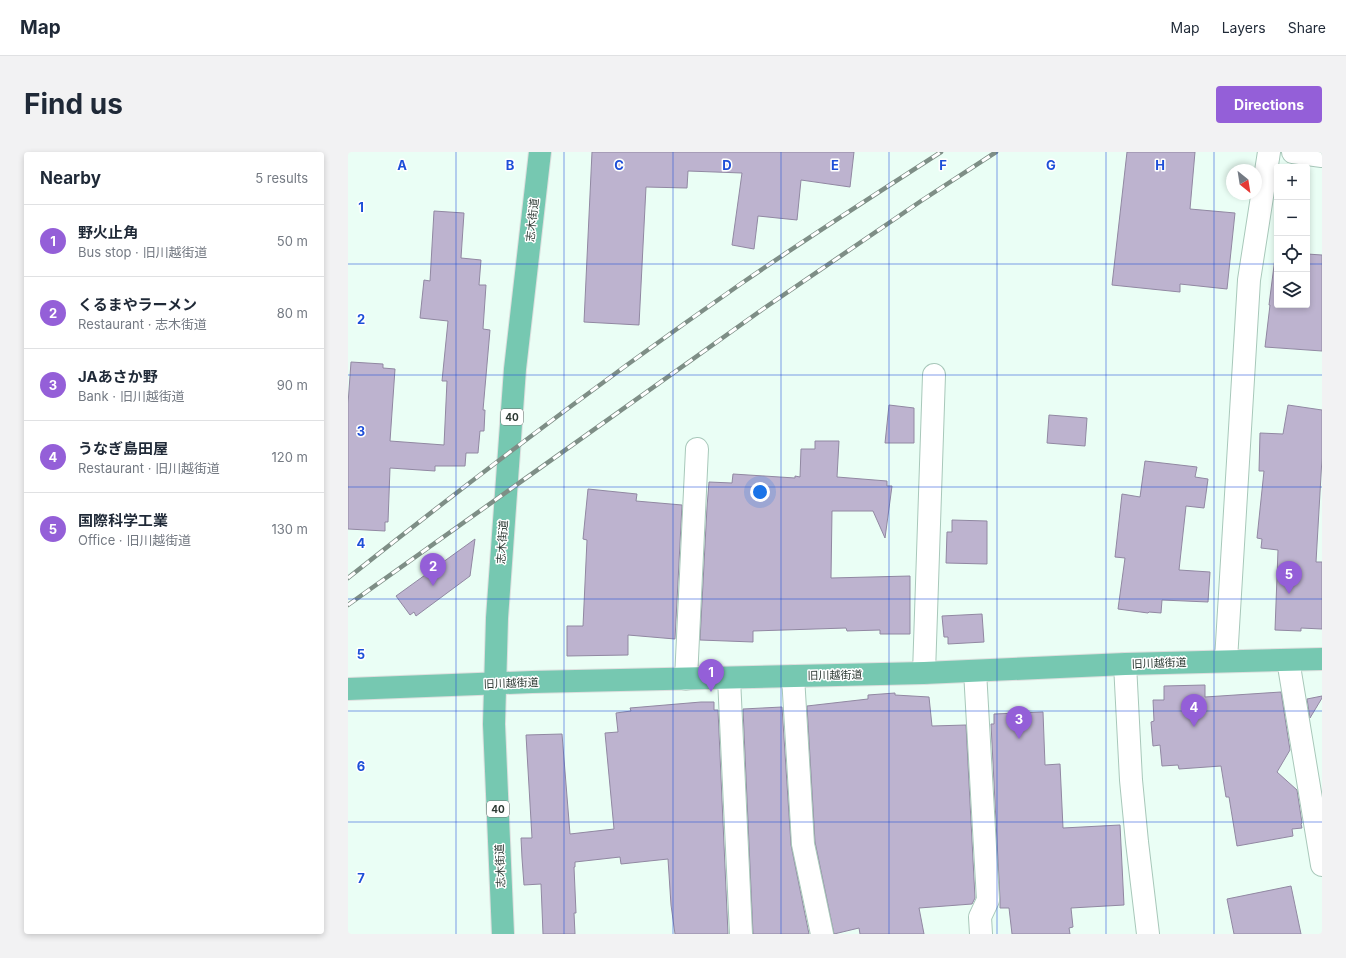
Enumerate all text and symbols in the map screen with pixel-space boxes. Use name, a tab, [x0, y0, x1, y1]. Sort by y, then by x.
text: Map	[20, 16, 61, 39]
text: Map	[1171, 19, 1200, 36]
text: Layers	[1222, 19, 1266, 36]
text: Share	[1288, 19, 1326, 36]
button: Directions	[1216, 86, 1322, 123]
text: Find us	[24, 87, 123, 121]
text: A	[397, 157, 407, 173]
text: B	[506, 157, 515, 173]
text: C	[614, 157, 624, 173]
text: D	[722, 157, 732, 173]
text: E	[831, 157, 839, 173]
text: F	[939, 157, 947, 173]
text: G	[1046, 157, 1056, 173]
text: H	[1155, 157, 1165, 173]
north arrow	[1226, 164, 1262, 200]
map controls	[1274, 164, 1310, 308]
button: +	[1274, 164, 1310, 200]
text: Nearby	[40, 168, 101, 188]
text: 5 results	[255, 170, 308, 186]
street label: 志木街道	[523, 197, 541, 243]
text: 1	[358, 199, 364, 215]
button: −	[1274, 200, 1310, 236]
text: 野火止角	[78, 223, 138, 242]
text: 1	[50, 233, 56, 249]
text: 50 m	[277, 233, 308, 249]
button: locate	[1274, 236, 1310, 272]
text: Bus stop · 旧川越街道	[78, 244, 208, 260]
button: layers	[1274, 272, 1310, 308]
text: くるまやラーメン	[78, 295, 197, 314]
text: 2	[49, 305, 57, 321]
text: 80 m	[277, 305, 308, 321]
text: 2	[357, 311, 365, 327]
text: Restaurant · 志木街道	[78, 316, 207, 332]
text: JAあさか野	[78, 367, 158, 386]
text: 3	[49, 377, 57, 393]
text: 90 m	[277, 377, 308, 393]
text: Bank · 旧川越街道	[78, 388, 185, 404]
road number: 40	[501, 409, 523, 425]
text: 3	[357, 423, 365, 439]
text: うなぎ島田屋	[78, 439, 168, 458]
text: 4	[49, 449, 57, 465]
text: 120 m	[272, 449, 308, 465]
text: Restaurant · 旧川越街道	[78, 460, 220, 476]
your location	[750, 482, 770, 502]
text: 国際科学工業	[78, 511, 168, 530]
street label: 志木街道	[493, 520, 511, 564]
text: 5	[49, 521, 57, 537]
text: 130 m	[271, 521, 308, 537]
text: Office · 旧川越街道	[78, 532, 191, 548]
text: 4	[357, 535, 366, 551]
pin: 2	[420, 553, 446, 586]
pin: 5	[1276, 561, 1302, 594]
text: 5	[357, 646, 365, 662]
street label: 旧川越街道	[1131, 655, 1187, 671]
pin: 1	[698, 659, 724, 692]
street label: 旧川越街道	[807, 668, 863, 682]
street label: 旧川越街道	[483, 675, 539, 691]
pin: 4	[1181, 694, 1207, 727]
pin: 3	[1006, 706, 1032, 739]
text: 6	[357, 758, 365, 774]
road number: 40	[487, 801, 509, 817]
street label: 志木街道	[492, 844, 508, 888]
text: 7	[357, 870, 365, 886]

